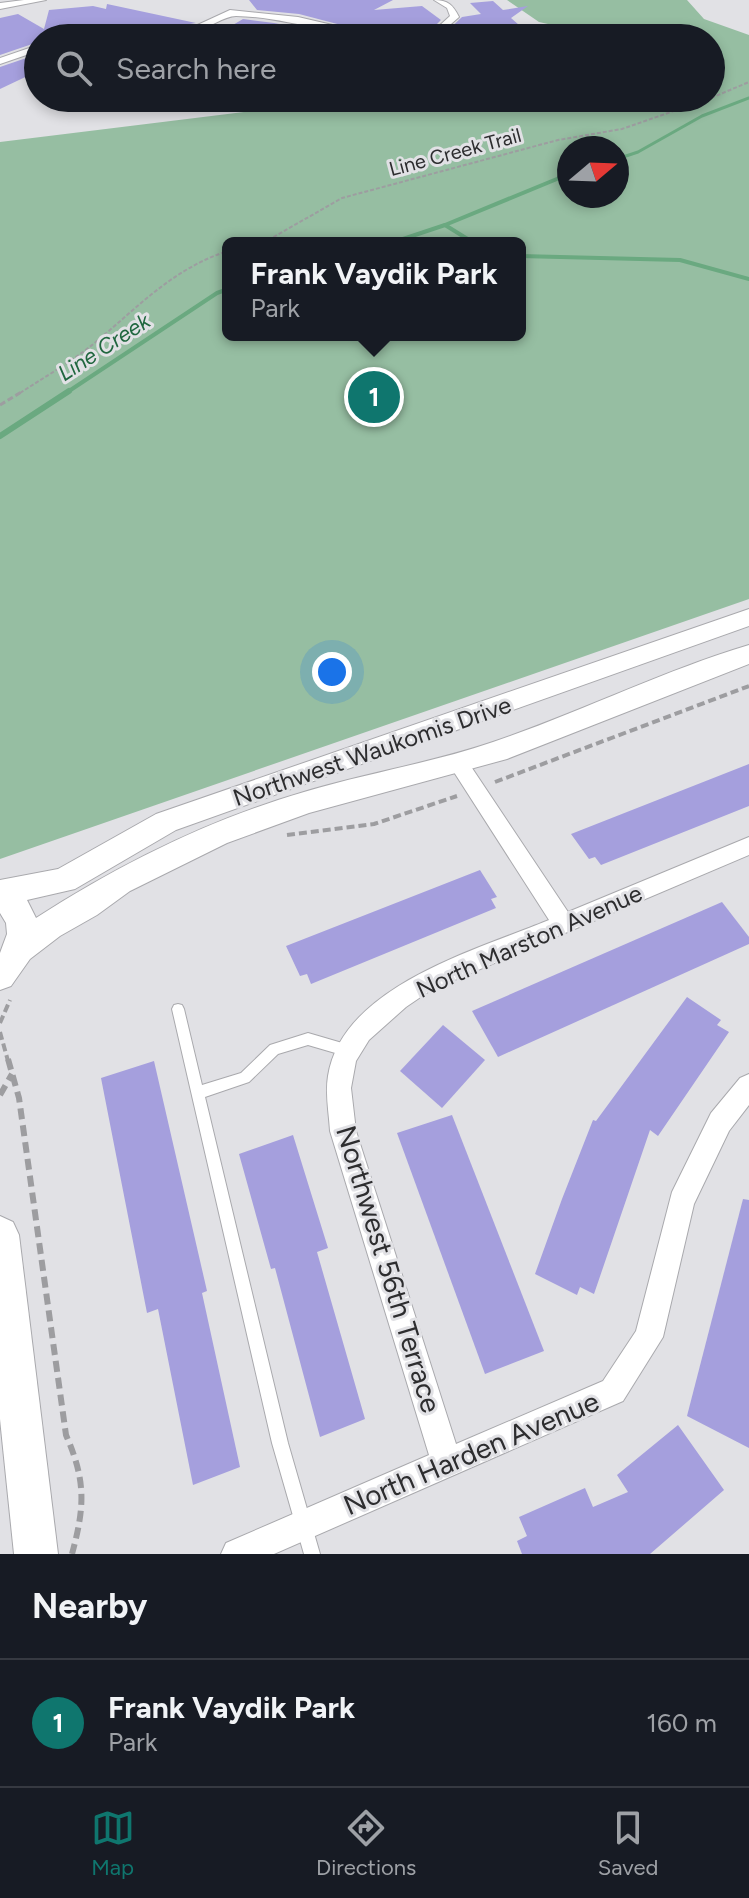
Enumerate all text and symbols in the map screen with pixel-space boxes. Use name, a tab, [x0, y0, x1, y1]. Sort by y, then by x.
search box	[24, 24, 725, 112]
icon: search	[52, 46, 96, 90]
text: Search here	[116, 50, 276, 87]
street label: Line Creek Trail	[386, 123, 524, 181]
north arrow	[557, 136, 629, 208]
popup	[222, 237, 526, 341]
text: Frank Vaydik Park	[250, 255, 498, 292]
text: Park	[250, 292, 300, 324]
water label: Line Creek	[53, 307, 156, 387]
pin: 1	[348, 367, 400, 427]
your location	[312, 652, 352, 692]
street label: Northwest Waukomis Drive	[229, 690, 515, 812]
street label: North Marston Avenue	[412, 878, 646, 1004]
street label: Northwest 56th Terrace	[329, 1121, 449, 1417]
street label: North Harden Avenue	[338, 1384, 604, 1522]
text: Nearby	[32, 1586, 147, 1627]
text: Frank Vaydik Park	[108, 1689, 355, 1726]
text: 1	[53, 1707, 63, 1739]
text: 160 m	[646, 1707, 717, 1739]
text: Park	[108, 1726, 157, 1758]
tab: Map	[91, 1806, 135, 1881]
tab: Directions	[316, 1806, 416, 1881]
tab: Saved	[598, 1806, 658, 1881]

